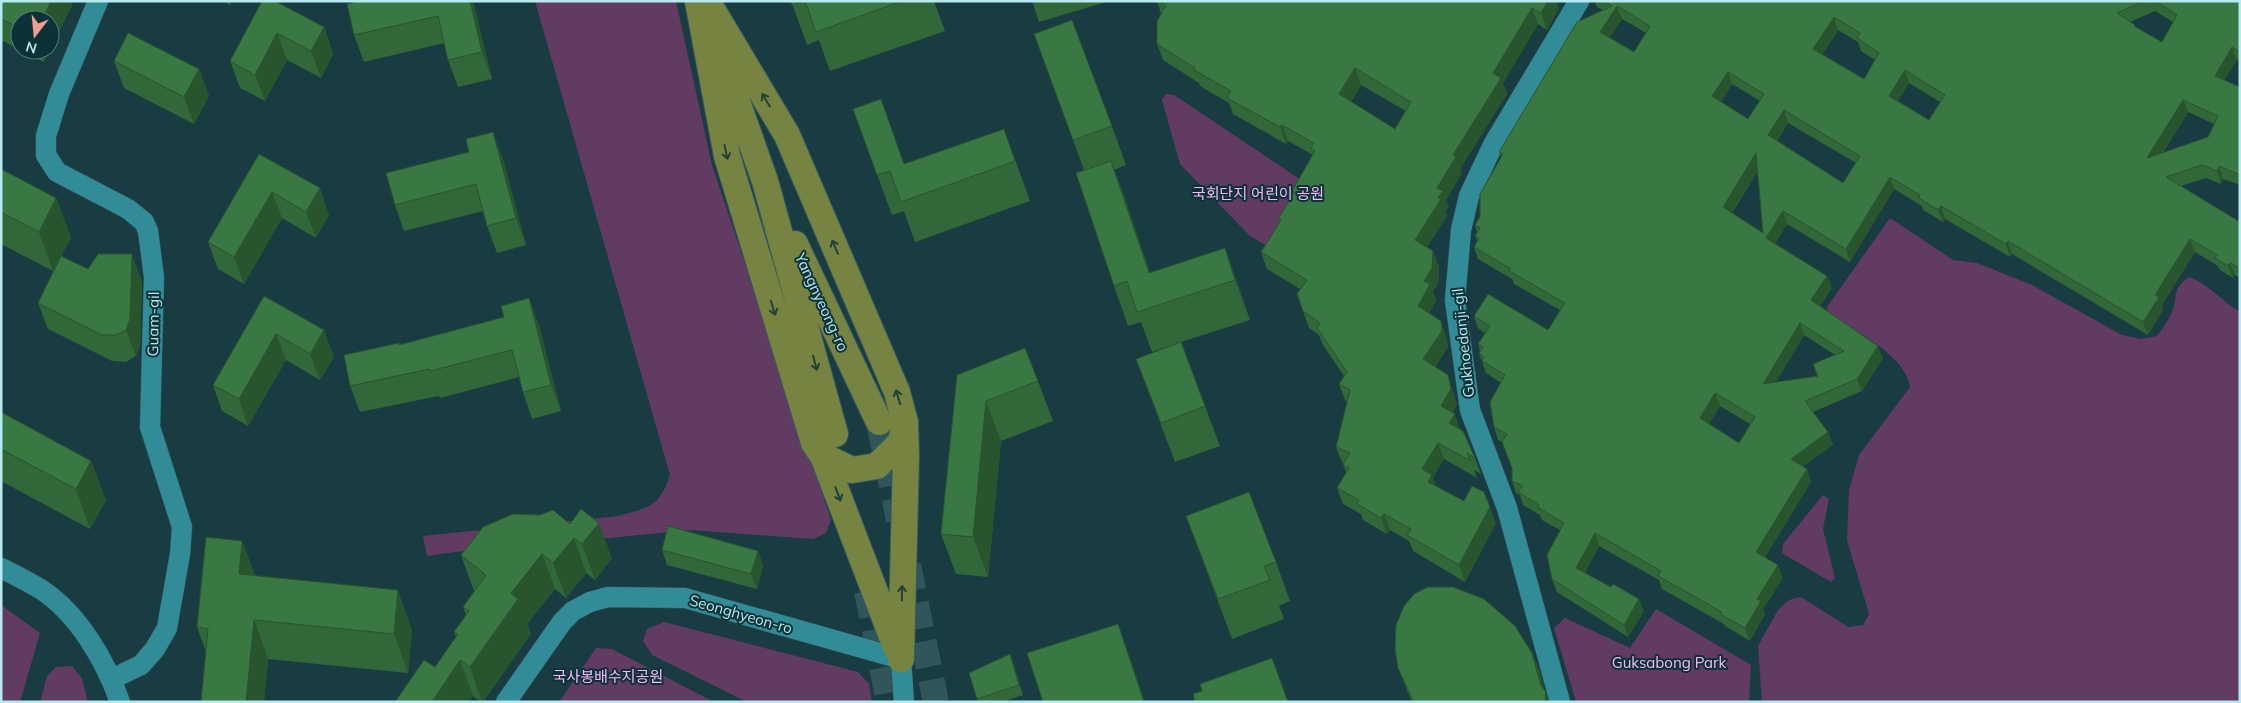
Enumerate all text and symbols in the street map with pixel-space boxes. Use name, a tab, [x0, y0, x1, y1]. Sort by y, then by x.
north arrow	[10, 10, 60, 60]
text: N	[24, 37, 39, 58]
one-way arrow	[761, 93, 771, 107]
one-way arrow	[722, 144, 732, 160]
park label: 국회단지 어린이 공원	[1192, 184, 1324, 203]
one-way arrow	[829, 240, 839, 255]
street label: Yangnyeong-ro	[791, 249, 853, 354]
street label: Gukhoedanji-gil	[1448, 287, 1478, 399]
street label: Guam-gil	[143, 292, 163, 356]
one-way arrow	[769, 300, 779, 316]
one-way arrow	[811, 355, 821, 371]
one-way arrow	[892, 389, 902, 405]
one-way arrow	[833, 486, 843, 501]
one-way arrow	[897, 585, 907, 602]
street label: Seonghyeon-ro	[687, 590, 795, 638]
park label: Guksabong Park	[1612, 653, 1727, 672]
park label: 국사봉배수지공원	[553, 667, 663, 686]

